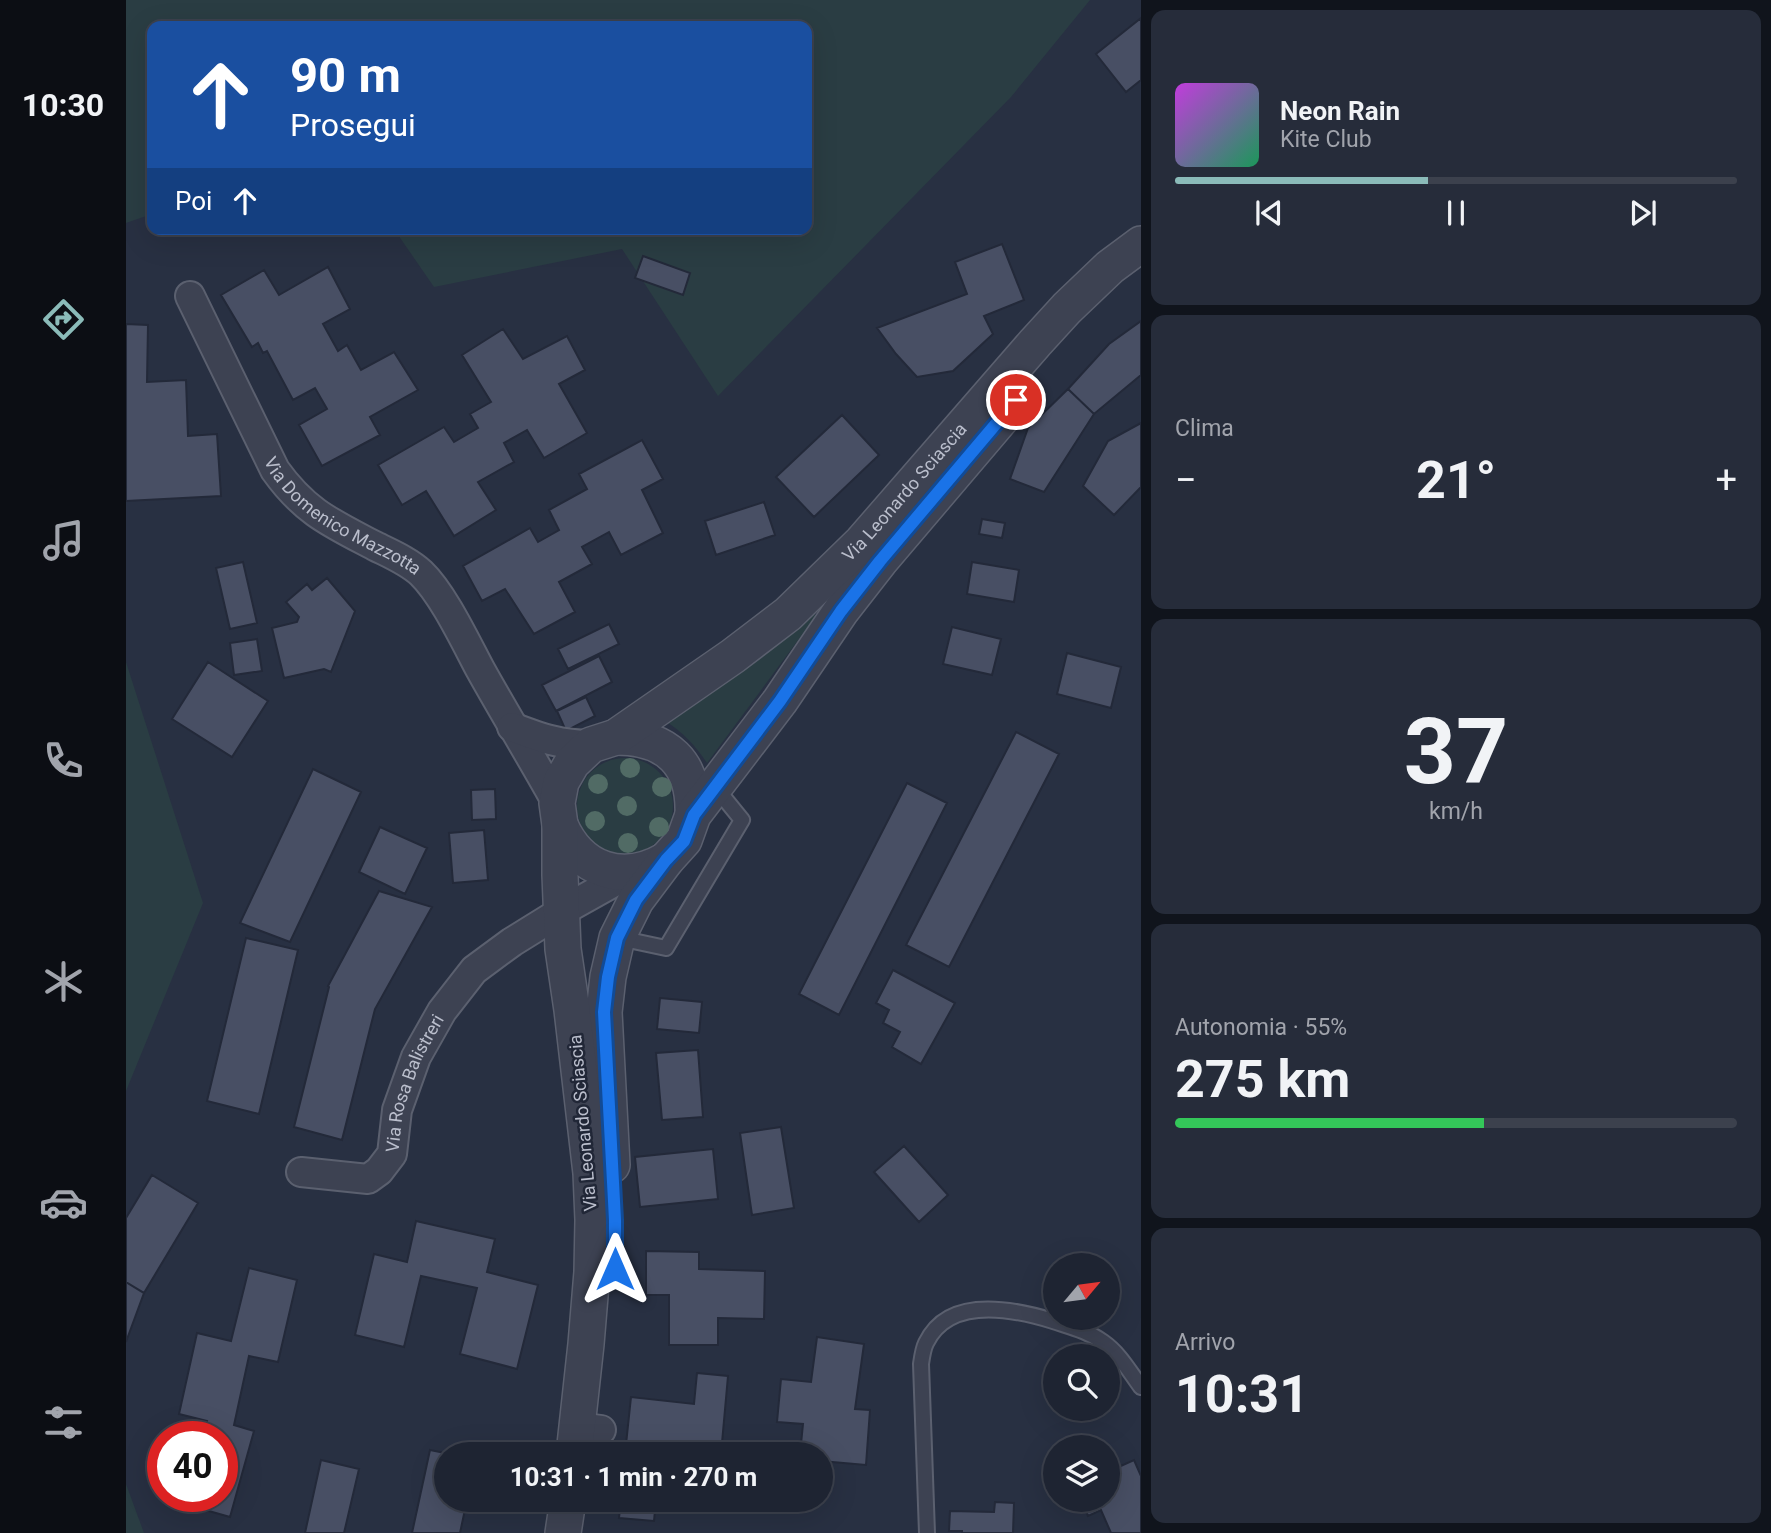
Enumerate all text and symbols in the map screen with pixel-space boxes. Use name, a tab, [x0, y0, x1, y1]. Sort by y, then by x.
text: 90 m	[290, 47, 401, 104]
icon: ahead	[175, 49, 266, 140]
text: 10:30	[22, 86, 104, 124]
text: Neon Rain	[1280, 96, 1400, 126]
text: Prosegui	[290, 106, 416, 144]
text: Kite Club	[1280, 126, 1372, 153]
icon: ahead	[226, 182, 264, 220]
text: Poi	[175, 186, 212, 216]
icon: previous	[1250, 194, 1288, 232]
icon: pause	[1437, 194, 1475, 232]
icon: next	[1624, 194, 1662, 232]
icon: directions	[39, 295, 88, 344]
pin	[986, 370, 1046, 430]
icon: arrive	[997, 381, 1035, 419]
text: Clima	[1175, 415, 1234, 442]
street label: Via Leonardo Sciascia	[838, 418, 971, 565]
text: 21°	[1416, 450, 1496, 511]
street label: Via Domenico Mazzotta	[260, 453, 426, 579]
text: −	[1175, 458, 1197, 502]
text: +	[1715, 458, 1737, 502]
icon: music	[39, 516, 88, 565]
text: 37	[1404, 699, 1508, 805]
icon: phone	[39, 736, 88, 785]
text: km/h	[1429, 798, 1483, 825]
icon: climate	[39, 957, 88, 1006]
street label: Via Rosa Balistreri	[381, 1011, 448, 1154]
text: Autonomia · 55%	[1175, 1014, 1347, 1041]
street label: Via Leonardo Sciascia	[564, 1034, 601, 1212]
text: 275 km	[1175, 1049, 1350, 1110]
icon: car	[39, 1178, 88, 1227]
position arrow	[578, 1232, 652, 1306]
north arrow	[1043, 1253, 1120, 1330]
map controls	[1043, 1253, 1120, 1512]
text: Arrivo	[1175, 1329, 1235, 1356]
button: search	[1043, 1344, 1120, 1421]
text: 10:31	[1175, 1364, 1309, 1425]
icon: filters	[39, 1398, 88, 1447]
speed limit sign: 40	[147, 1421, 238, 1512]
button: layers	[1043, 1435, 1120, 1512]
text: 10:31 · 1 min · 270 m	[510, 1462, 757, 1492]

